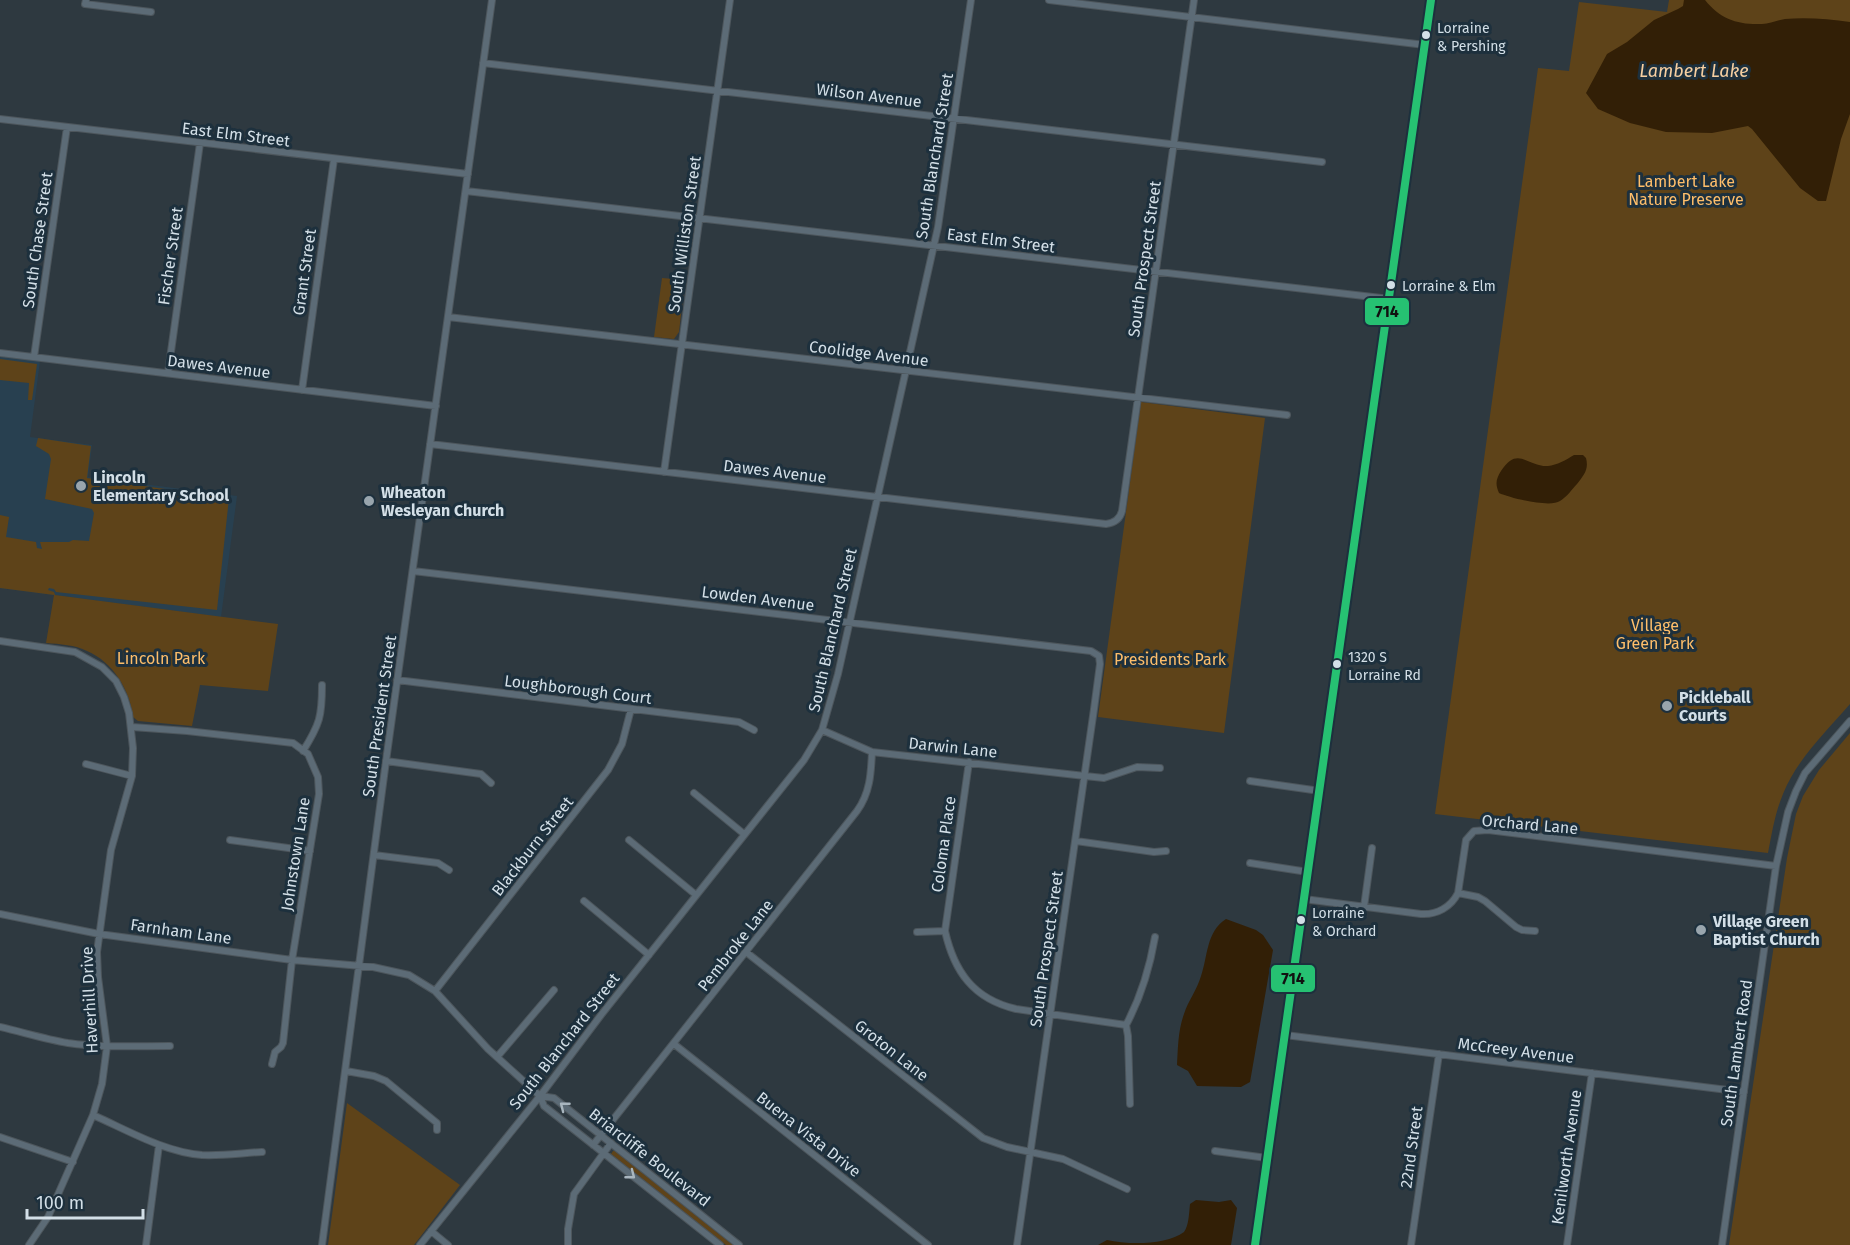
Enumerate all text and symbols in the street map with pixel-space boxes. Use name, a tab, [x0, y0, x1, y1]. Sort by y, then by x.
place label: Lorraine & Pershing	[1437, 20, 1506, 55]
marker: Lorraine & Pershing	[1420, 29, 1432, 41]
water label: Lambert Lake	[1639, 60, 1749, 82]
street label: South Blanchard Street	[912, 71, 957, 240]
street label: Wilson Avenue	[815, 80, 923, 111]
street label: East Elm Street	[181, 118, 291, 151]
street label: South Williston Street	[664, 154, 705, 314]
street label: South Chase Street	[19, 171, 56, 309]
park label: Lambert Lake Nature Preserve	[1628, 172, 1744, 209]
street label: South Prospect Street	[1124, 180, 1165, 338]
street label: Fischer Street	[154, 206, 187, 306]
street label: East Elm Street	[946, 224, 1056, 257]
street label: Grant Street	[289, 227, 320, 317]
place label: Lorraine & Elm	[1402, 278, 1496, 295]
marker: Lorraine & Elm	[1385, 279, 1397, 291]
line badge: 714	[1364, 297, 1410, 326]
text: 714	[1375, 302, 1399, 321]
street label: Coolidge Avenue	[808, 337, 930, 370]
street label: Dawes Avenue	[166, 351, 272, 382]
street label: Dawes Avenue	[722, 456, 828, 487]
place label: Lincoln Elementary School	[93, 468, 229, 505]
marker: Lincoln Elementary School	[74, 479, 88, 493]
place label: Wheaton Wesleyan Church	[381, 483, 504, 520]
marker: Wheaton Wesleyan Church	[362, 494, 376, 508]
street label: South Blanchard Street	[804, 546, 861, 714]
street label: Lowden Avenue	[701, 582, 815, 615]
park label: Village Green Park	[1616, 616, 1695, 653]
street label: South President Street	[359, 634, 400, 798]
park label: Lincoln Park	[117, 649, 206, 668]
place label: 1320 S Lorraine Rd	[1348, 649, 1421, 684]
park label: Presidents Park	[1114, 650, 1227, 669]
marker: 1320 S Lorraine Rd	[1331, 658, 1343, 670]
street label: Loughborough Court	[503, 671, 653, 708]
place label: Pickleball Courts	[1679, 688, 1751, 725]
marker: Pickleball Courts	[1660, 699, 1674, 713]
street label: Darwin Lane	[908, 733, 998, 762]
street label: Blackburn Street	[488, 793, 577, 900]
street label: Coloma Place	[927, 795, 960, 893]
street label: Johnstown Lane	[277, 796, 314, 912]
street label: Orchard Lane	[1481, 811, 1579, 838]
street label: South Prospect Street	[1026, 870, 1067, 1028]
street label: Pembroke Lane	[694, 896, 777, 995]
place label: Lorraine & Orchard	[1312, 905, 1376, 940]
place label: Village Green Baptist Church	[1712, 912, 1820, 949]
marker: Lorraine & Orchard	[1295, 914, 1307, 926]
street label: Farnham Lane	[129, 915, 233, 948]
marker: Village Green Baptist Church	[1694, 923, 1708, 937]
street label: Haverhill Drive	[77, 946, 102, 1054]
line badge: 714	[1270, 964, 1316, 993]
street label: South Blanchard Street	[505, 969, 624, 1113]
text: 714	[1281, 969, 1305, 988]
street label: South Lambert Road	[1717, 978, 1756, 1128]
street label: Groton Lane	[851, 1016, 932, 1085]
street label: McCreey Avenue	[1457, 1034, 1575, 1067]
street label: Buena Vista Drive	[753, 1088, 865, 1181]
street label: Kenilworth Avenue	[1548, 1088, 1585, 1226]
one-way arrow	[560, 1102, 571, 1113]
street label: Briarcliffe Boulevard	[585, 1104, 714, 1211]
street label: 22nd Street	[1396, 1105, 1427, 1189]
one-way arrow	[625, 1167, 636, 1178]
scale bar	[27, 1182, 142, 1220]
text: 100 m	[36, 1192, 84, 1214]

